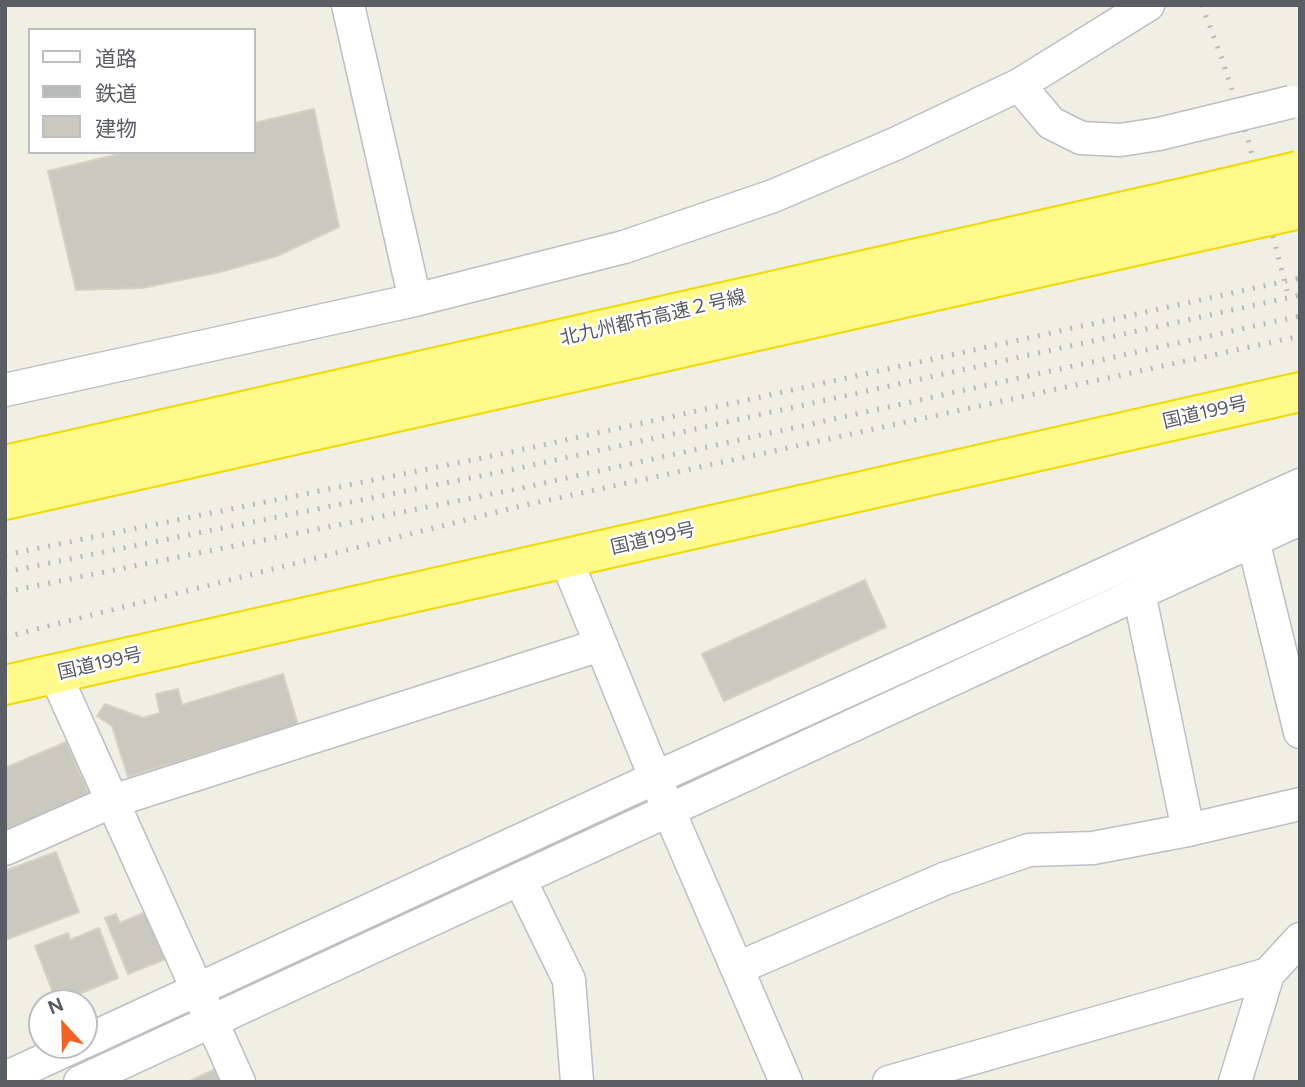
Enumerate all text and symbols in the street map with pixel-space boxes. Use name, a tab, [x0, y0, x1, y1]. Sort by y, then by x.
legend	[28, 28, 256, 154]
text: 道路	[95, 46, 137, 71]
text: 鉄道	[95, 81, 137, 106]
text: 建物	[95, 116, 137, 141]
street label: 北九州都市高速２号線	[558, 286, 748, 350]
street label: 国道199号	[1160, 392, 1250, 434]
street label: 国道199号	[608, 518, 698, 560]
street label: 国道199号	[55, 643, 145, 685]
north arrow	[28, 989, 98, 1059]
text: N	[45, 993, 67, 1019]

